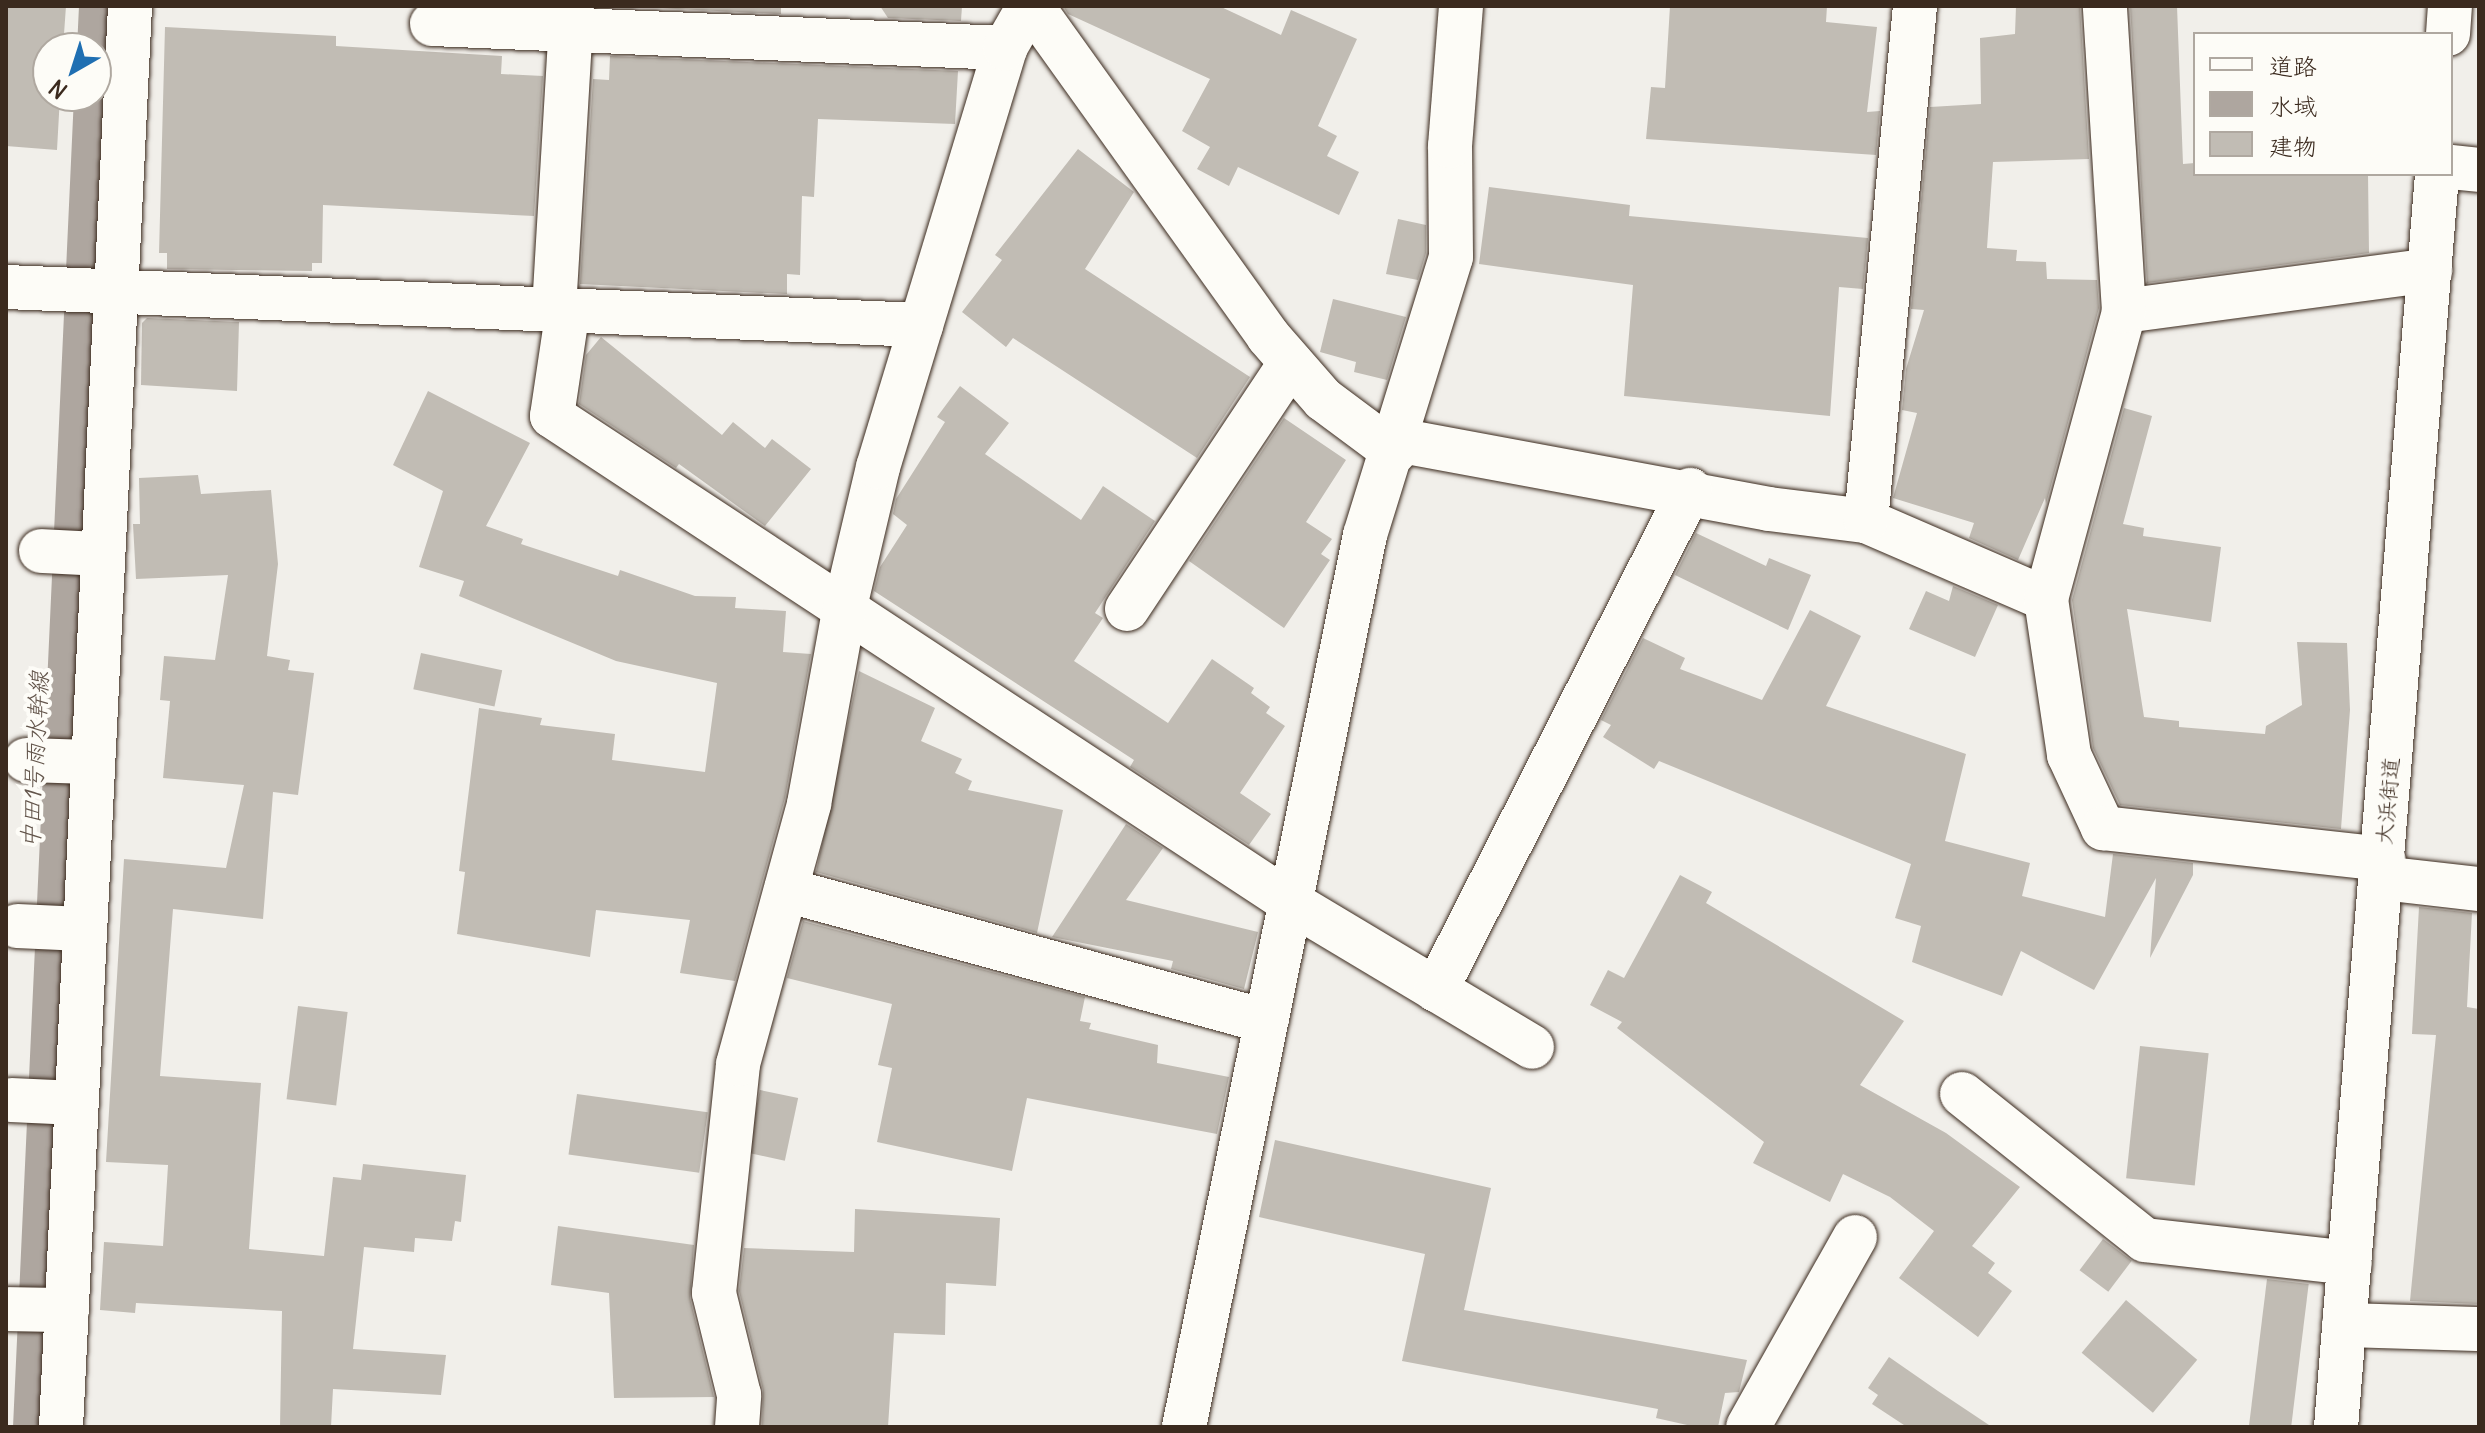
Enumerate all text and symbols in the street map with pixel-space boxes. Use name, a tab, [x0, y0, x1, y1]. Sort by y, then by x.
north arrow	[32, 32, 112, 112]
legend	[2193, 32, 2453, 176]
text: 道路	[2269, 51, 2317, 81]
text: N	[43, 73, 73, 105]
text: 水域	[2269, 91, 2317, 121]
text: 建物	[2269, 131, 2317, 161]
water label: 中田1号雨水幹線	[16, 671, 54, 849]
street label: 大浜街道	[2371, 756, 2405, 846]

